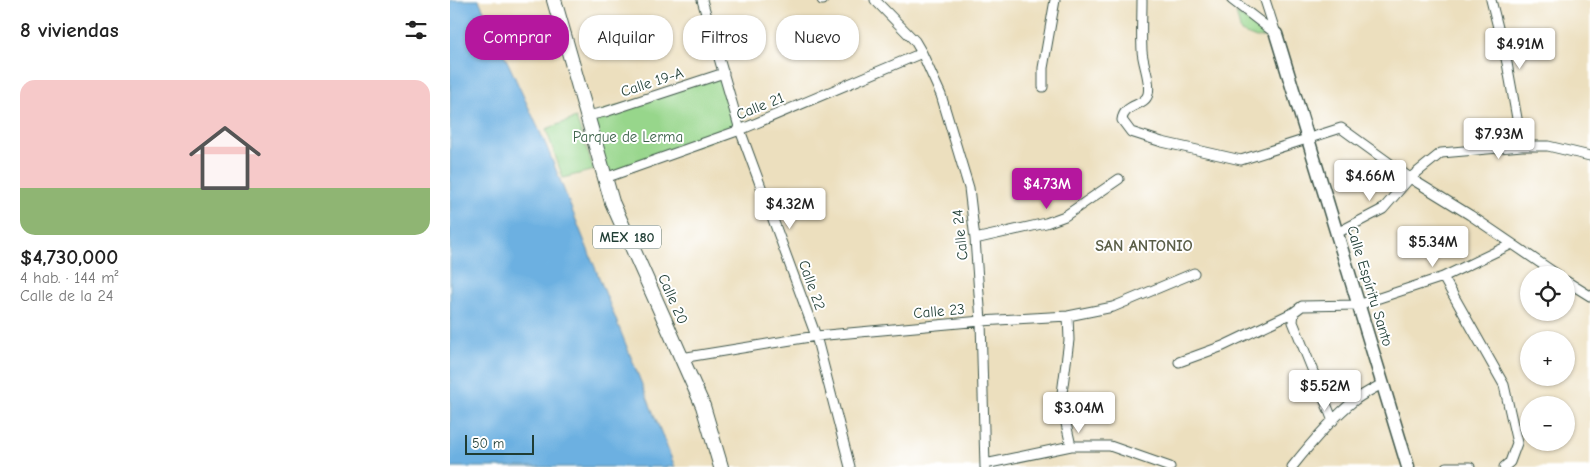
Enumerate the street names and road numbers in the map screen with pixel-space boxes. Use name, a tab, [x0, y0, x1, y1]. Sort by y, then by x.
street label: Calle 19-A	[618, 63, 686, 101]
street label: Calle 21	[734, 88, 787, 124]
street label: Calle 24	[948, 209, 972, 261]
street label: Calle Espíritu Santo	[1343, 224, 1397, 349]
road number: MEX 180	[593, 226, 661, 248]
street label: Calle 22	[795, 258, 829, 312]
street label: Calle 20	[654, 271, 692, 327]
street label: Calle 23	[913, 300, 965, 322]

